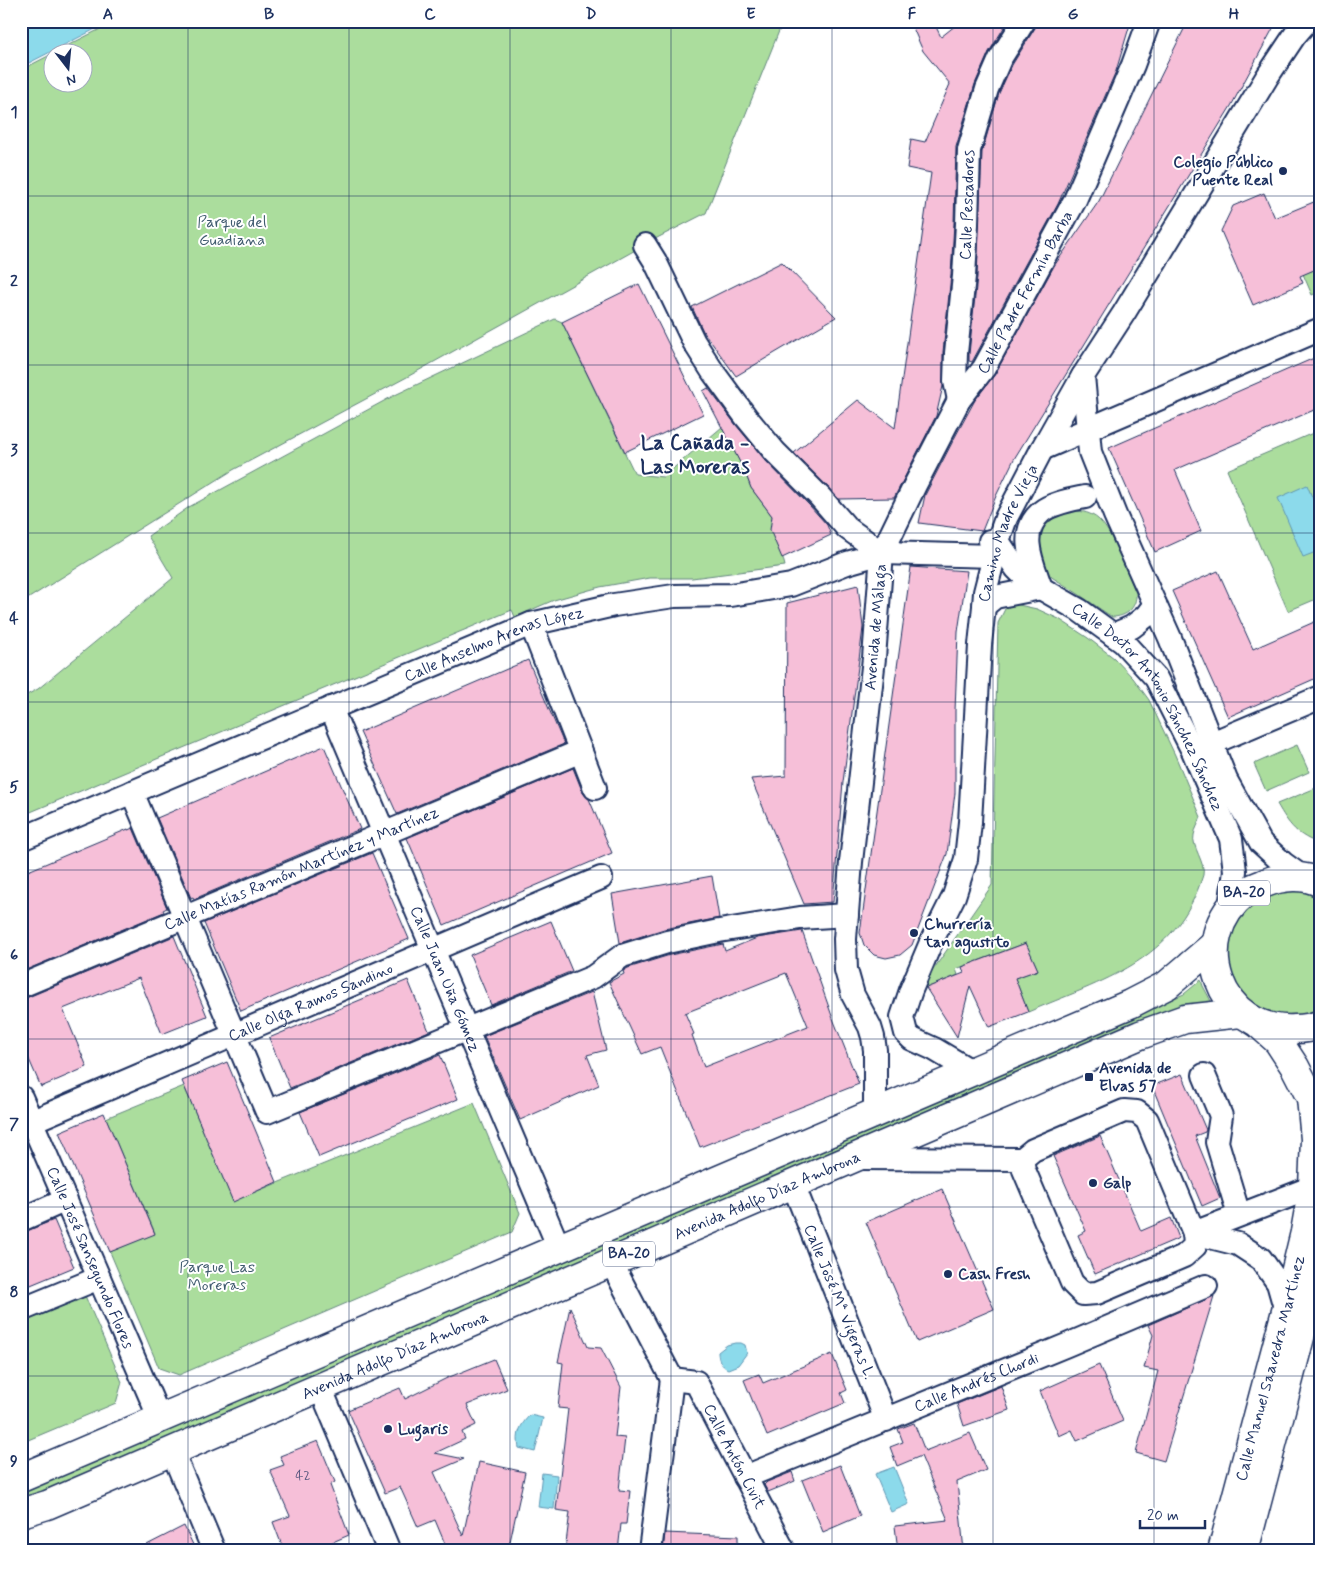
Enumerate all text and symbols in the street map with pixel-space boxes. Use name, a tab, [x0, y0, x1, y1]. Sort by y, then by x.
text: A	[103, 4, 113, 25]
text: B	[264, 4, 274, 25]
text: C	[424, 4, 436, 25]
text: D	[585, 4, 597, 25]
text: E	[746, 4, 756, 25]
text: F	[908, 4, 917, 25]
text: G	[1068, 4, 1079, 25]
text: H	[1229, 4, 1240, 25]
north arrow	[42, 42, 92, 92]
text: N	[64, 70, 78, 89]
text: 1	[10, 102, 18, 123]
street label: Calle Pescadores	[954, 150, 980, 261]
place label: Colegio Público Puente Real	[1173, 152, 1273, 191]
marker: Colegio Público Puente Real	[1277, 165, 1289, 177]
street label: Calle Padre Fermín Barba	[972, 207, 1078, 378]
park label: Parque del Guadiana	[197, 212, 267, 251]
text: 2	[10, 271, 18, 292]
district label: La Cañada - Las Moreras	[640, 429, 751, 481]
text: 3	[10, 440, 18, 461]
street label: Camino Madre Vieja	[974, 460, 1043, 603]
street label: Avenida de Málaga	[860, 563, 893, 691]
street label: Calle Doctor Antonio Sánchez Sánchez	[1068, 598, 1228, 814]
street label: Calle Anselmo Arenas López	[401, 602, 586, 687]
text: 4	[9, 608, 19, 629]
text: 5	[9, 777, 19, 798]
street label: Calle Matías Ramón Martínez y Martínez	[161, 801, 442, 935]
road number: BA-20	[1218, 880, 1270, 906]
street label: Calle Juan Uña Gómez	[405, 903, 486, 1055]
place label: Churrería tan agustito	[923, 914, 1010, 955]
marker: Churrería tan agustito	[908, 927, 920, 939]
text: 6	[10, 945, 18, 966]
street label: Calle Olga Ramos Sandino	[225, 958, 396, 1047]
place label: Avenida de Elvas 57	[1099, 1058, 1172, 1097]
marker: Avenida de Elvas 57	[1083, 1071, 1095, 1083]
text: 7	[9, 1114, 19, 1135]
street label: Avenida Adolfo Díaz Ambrona	[671, 1146, 863, 1245]
street label: Calle José Sansegundo Flores	[42, 1163, 139, 1352]
place label: Galp	[1103, 1173, 1132, 1194]
marker: Galp	[1087, 1177, 1099, 1189]
street label: Calle José Mª Vigeras L.	[797, 1221, 880, 1383]
road number: BA-20	[603, 1242, 655, 1266]
street label: Calle Manuel Saavedra Martínez	[1231, 1253, 1310, 1483]
park label: Parque Las Moreras	[179, 1257, 255, 1296]
place label: Cash Fresh	[958, 1264, 1031, 1285]
marker: Cash Fresh	[942, 1268, 954, 1280]
text: 8	[9, 1282, 19, 1303]
street label: Avenida Adolfo Díaz Ambrona	[299, 1306, 491, 1405]
street label: Calle Andrés Chordi	[911, 1347, 1042, 1417]
street label: Calle Antón Civit	[699, 1400, 771, 1513]
place label: Lugaris	[398, 1419, 449, 1442]
marker: Lugaris	[382, 1423, 394, 1435]
text: 9	[10, 1451, 18, 1472]
house number: 42	[295, 1467, 311, 1485]
scale bar	[1140, 1497, 1204, 1529]
text: 20 m	[1147, 1506, 1179, 1526]

